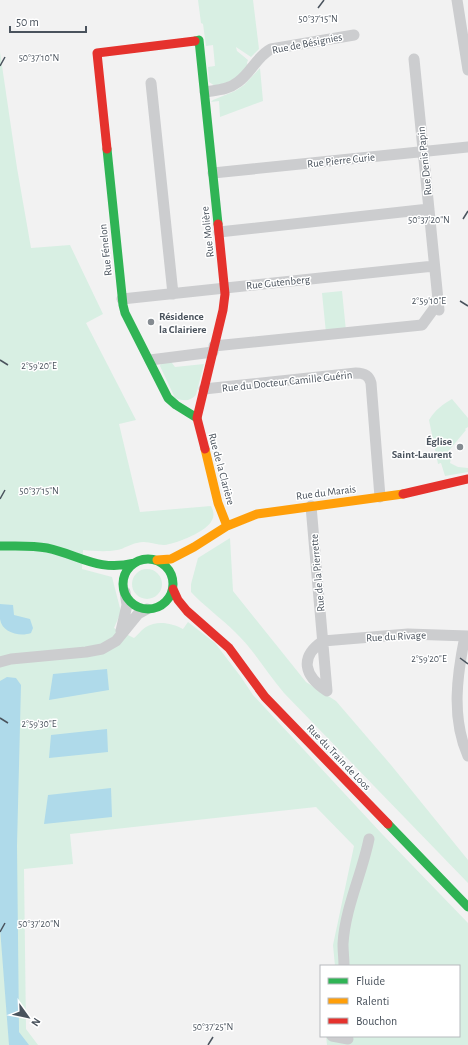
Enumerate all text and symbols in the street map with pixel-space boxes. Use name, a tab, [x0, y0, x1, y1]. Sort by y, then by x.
scale bar	[10, 8, 86, 34]
text: 50°37'15"N	[298, 14, 338, 24]
text: 50 m	[16, 16, 39, 28]
street label: Rue de Bésignies	[271, 31, 343, 56]
text: 50°37'10"N	[19, 53, 59, 63]
street label: Rue Denis Papin	[415, 126, 434, 196]
street label: Rue Pierre Curie	[307, 151, 376, 170]
street label: Rue Molière	[199, 206, 216, 258]
text: 50°37'20"N	[408, 215, 450, 225]
street label: Rue Fénelon	[97, 223, 114, 277]
street label: Rue Gutenberg	[246, 274, 311, 291]
text: 2°59'10"E	[412, 296, 446, 306]
place label: Résidence la Clairiere	[159, 311, 207, 335]
marker: Résidence la Clairiere	[146, 317, 156, 327]
text: 2°59'20"E	[21, 361, 57, 371]
street label: Rue du Docteur Camille Guérin	[221, 369, 353, 394]
street label: Rue de la Clarière	[207, 432, 236, 506]
place label: Église Saint-Laurent	[392, 435, 452, 460]
marker: Église Saint-Laurent	[455, 442, 465, 452]
street label: Rue du Marais	[295, 483, 357, 502]
text: 50°37'15"N	[19, 486, 59, 496]
street label: Rue de la Pierrette	[309, 534, 326, 612]
street label: Rue du Rivage	[366, 629, 426, 644]
text: 2°59'20"E	[411, 654, 447, 664]
text: 2°59'30"E	[21, 719, 57, 729]
street label: Rue du Train de Loos	[305, 722, 373, 792]
text: 50°37'20"N	[18, 919, 60, 929]
legend	[320, 965, 460, 1037]
text: Fluide	[356, 975, 385, 987]
text: Ralenti	[356, 995, 389, 1007]
north arrow	[8, 997, 48, 1037]
text: Bouchon	[356, 1015, 397, 1027]
text: N	[29, 1016, 43, 1028]
text: 50°37'25"N	[193, 1022, 233, 1032]

